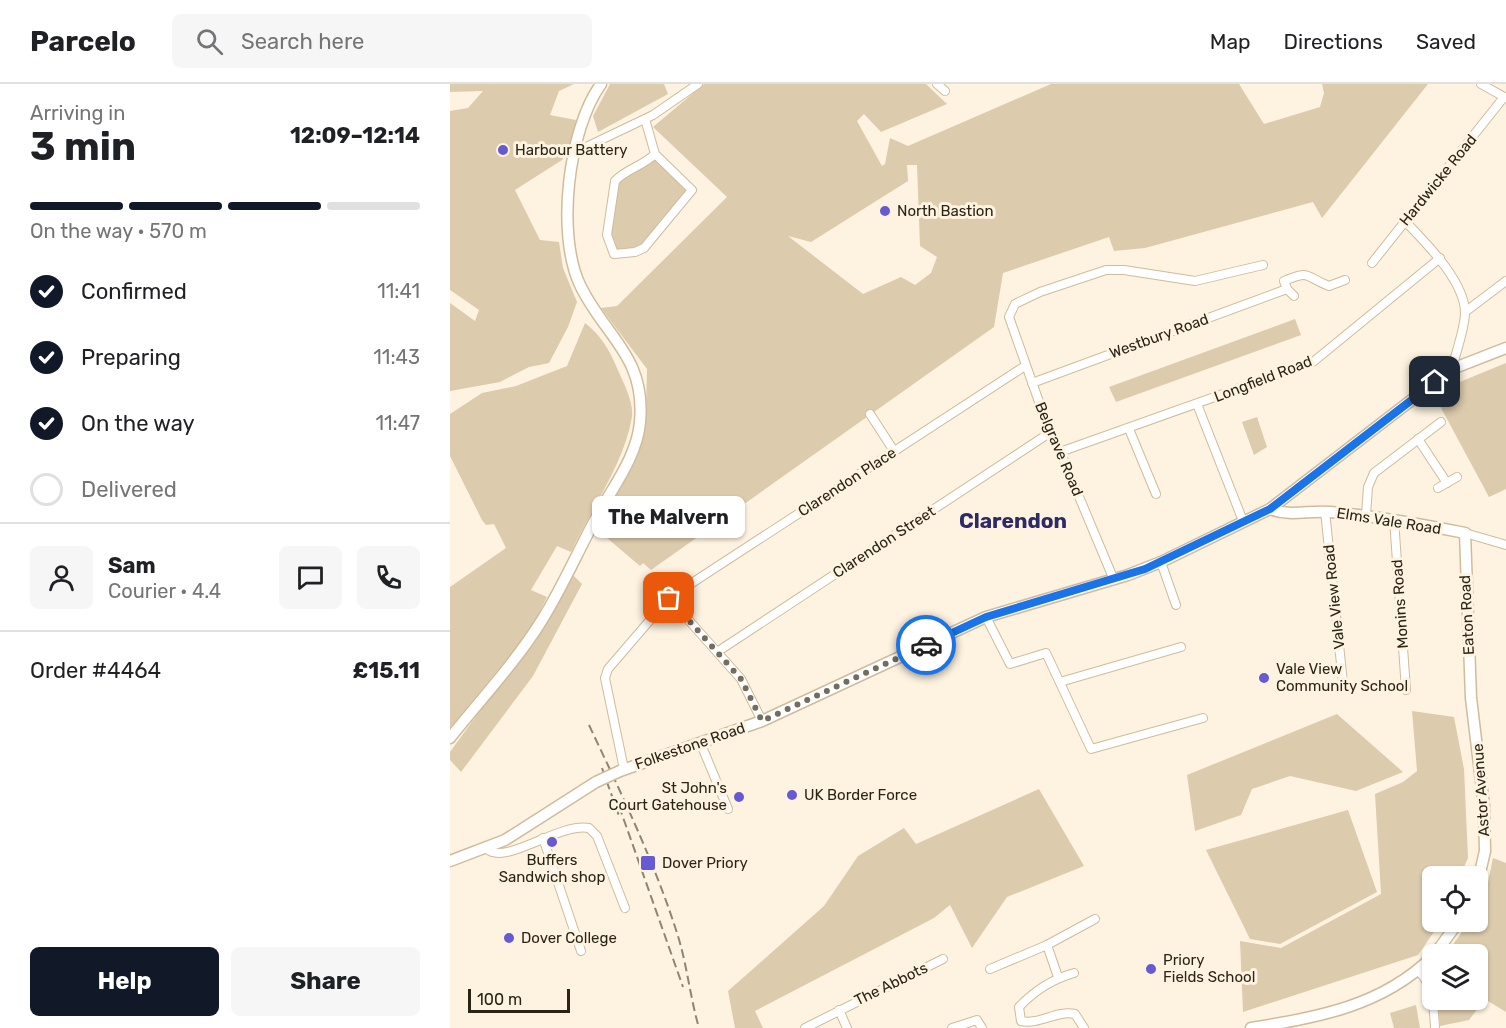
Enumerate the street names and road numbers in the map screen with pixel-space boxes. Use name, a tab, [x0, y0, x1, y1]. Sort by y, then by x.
street label: Hardwicke Road	[1396, 131, 1480, 229]
street label: Westbury Road	[1107, 310, 1211, 362]
street label: Longfield Road	[1212, 352, 1314, 406]
street label: Belgrave Road	[1031, 399, 1087, 499]
street label: Clarendon Place	[795, 444, 899, 520]
street label: Clarendon Street	[829, 502, 939, 582]
street label: Elms Vale Road	[1335, 504, 1443, 538]
street label: Vale View Road	[1320, 544, 1348, 650]
street label: Monins Road	[1388, 559, 1412, 649]
street label: Eaton Road	[1456, 575, 1478, 655]
street label: Folkestone Road	[632, 719, 748, 773]
street label: Astor Avenue	[1469, 743, 1493, 837]
street label: The Abbots	[851, 958, 931, 1009]

